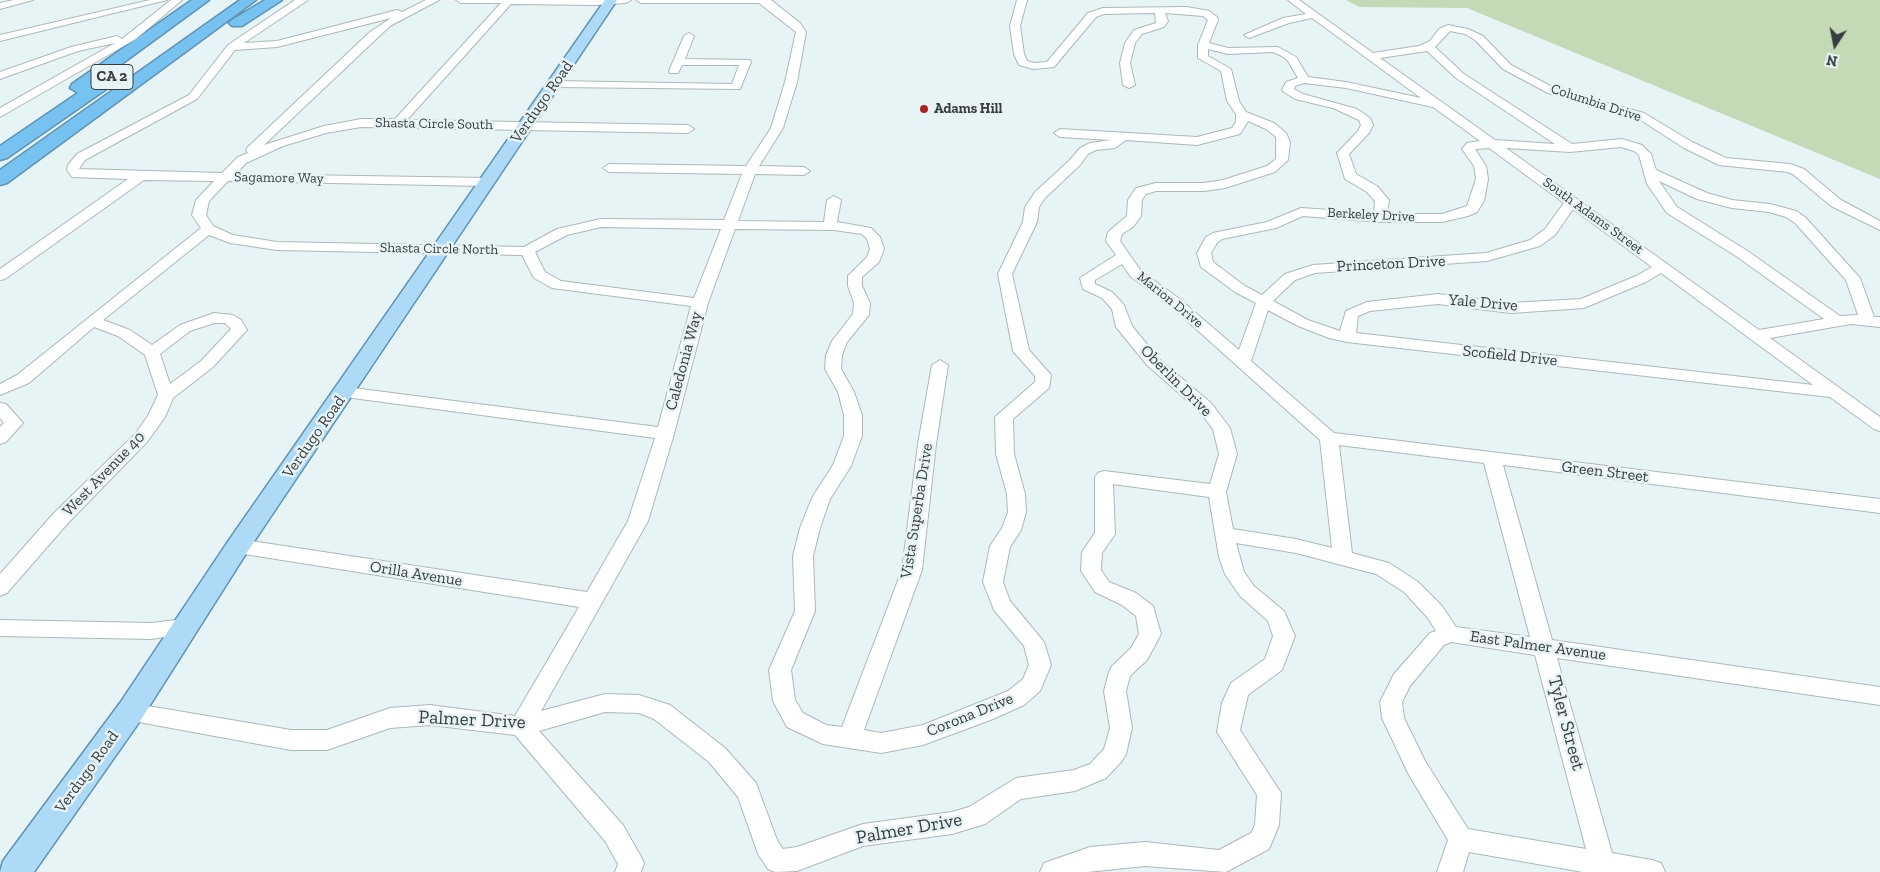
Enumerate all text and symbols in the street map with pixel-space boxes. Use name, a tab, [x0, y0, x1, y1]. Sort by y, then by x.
north arrow	[1810, 20, 1860, 70]
text: N	[1825, 51, 1839, 70]
street label: Verdugo Road	[507, 57, 577, 147]
road number: CA 2	[91, 64, 133, 90]
street label: Columbia Drive	[1549, 80, 1643, 126]
place label: Adams Hill	[934, 101, 1003, 117]
marker: Adams Hill	[918, 103, 930, 115]
street label: Shasta Circle South	[375, 115, 493, 133]
street label: Sagamore Way	[234, 169, 324, 187]
street label: South Adams Street	[1539, 174, 1647, 258]
street label: Berkeley Drive	[1327, 204, 1415, 226]
street label: Shasta Circle North	[380, 240, 498, 258]
street label: Princeton Drive	[1336, 252, 1446, 276]
street label: Marion Drive	[1134, 268, 1206, 332]
street label: Yale Drive	[1448, 290, 1518, 316]
street label: Caledonia Way	[662, 309, 706, 413]
street label: Oberlin Drive	[1136, 341, 1216, 421]
street label: Scofield Drive	[1462, 341, 1558, 371]
street label: Verdugo Road	[279, 392, 349, 482]
street label: West Avenue 40	[59, 428, 149, 520]
street label: Vista Superba Drive	[897, 442, 937, 580]
street label: Green Street	[1560, 457, 1650, 487]
street label: Orilla Avenue	[368, 557, 464, 591]
street label: East Palmer Avenue	[1469, 627, 1607, 665]
street label: Tyler Street	[1542, 673, 1590, 773]
street label: Corona Drive	[924, 689, 1016, 741]
street label: Palmer Drive	[418, 706, 526, 734]
street label: Verdugo Road	[51, 727, 123, 817]
street label: Palmer Drive	[854, 808, 964, 850]

